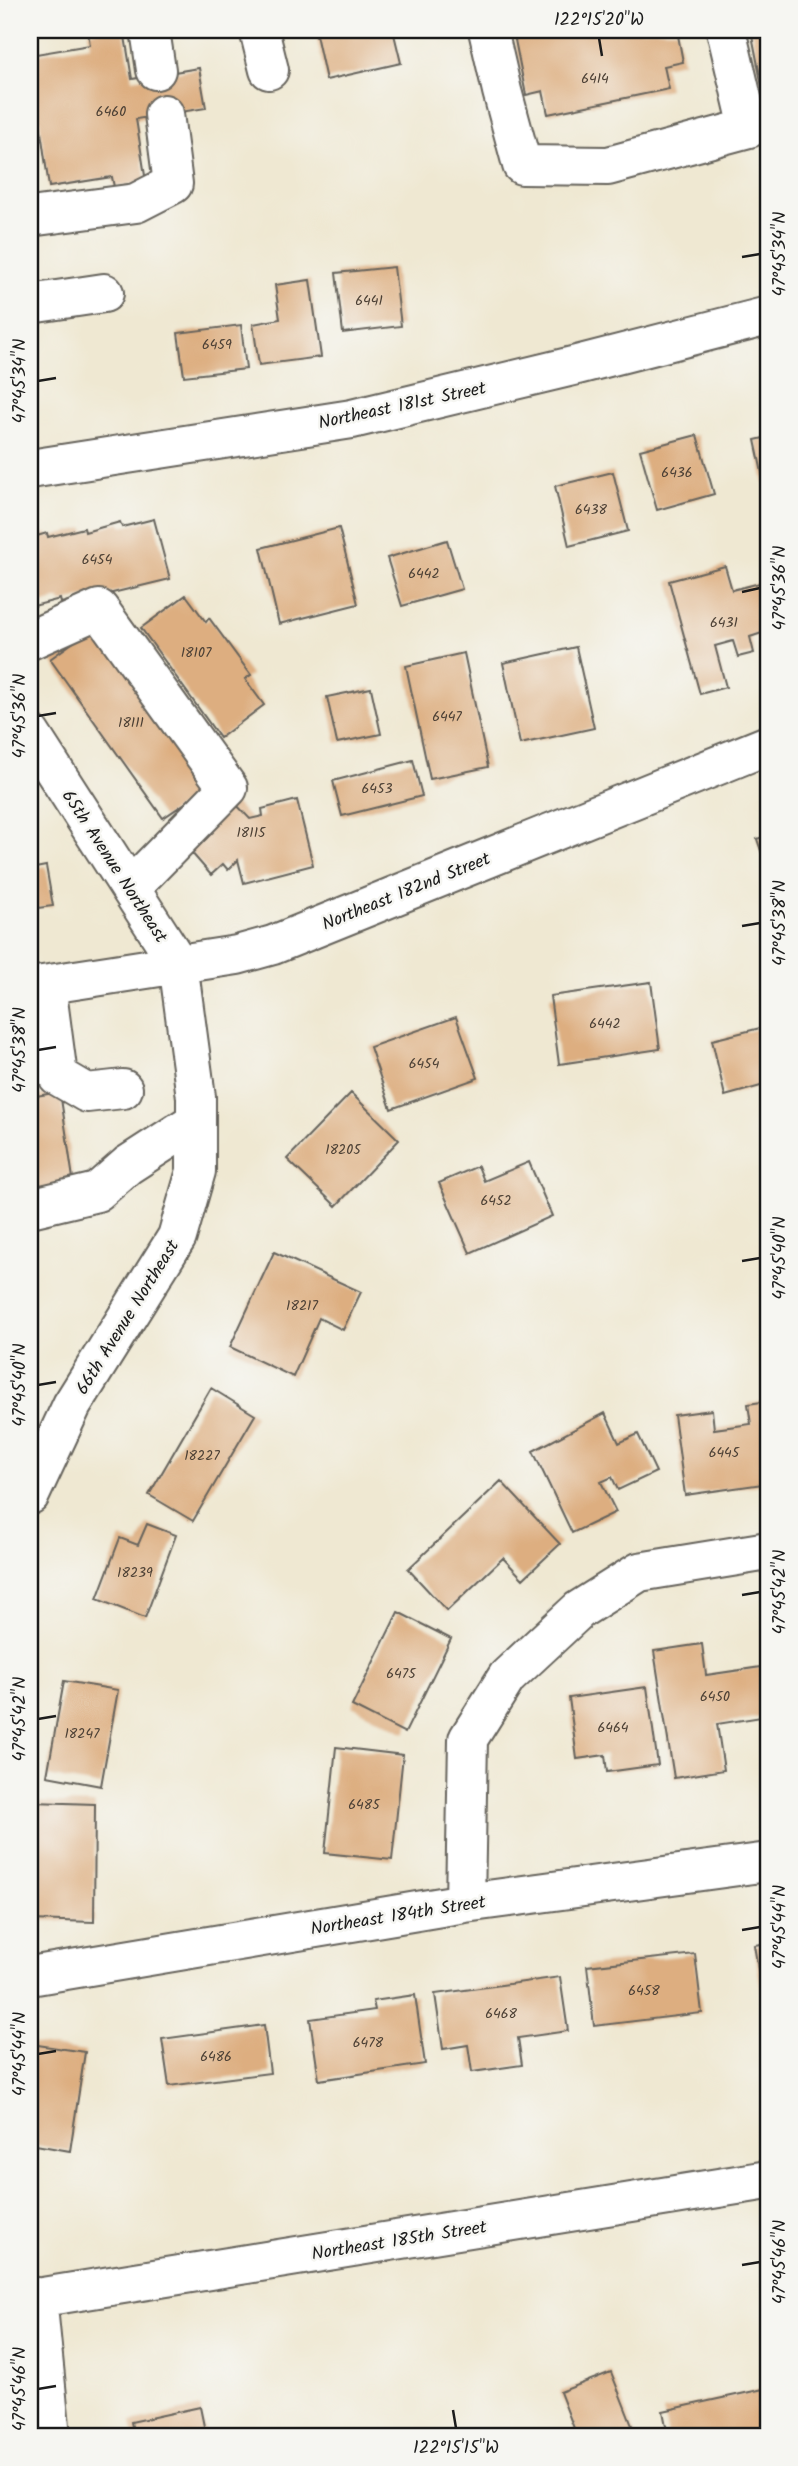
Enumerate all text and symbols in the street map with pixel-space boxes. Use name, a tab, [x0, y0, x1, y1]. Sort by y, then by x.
text: 122°15'20"W	[554, 6, 644, 35]
house number: 6414	[581, 68, 609, 90]
house number: 6460	[96, 101, 126, 123]
text: 47°45'34"N	[766, 212, 795, 296]
house number: 6441	[355, 290, 383, 312]
house number: 6459	[202, 334, 232, 356]
text: 47°45'34"N	[6, 339, 35, 423]
street label: Northeast 181st Street	[316, 374, 490, 438]
house number: 6436	[661, 462, 693, 484]
house number: 6438	[575, 499, 608, 521]
text: 47°45'36"N	[766, 546, 795, 630]
house number: 6454	[82, 549, 113, 571]
house number: 6442	[408, 563, 440, 585]
house number: 6431	[710, 612, 738, 634]
house number: 18107	[181, 642, 212, 664]
text: 47°45'36"N	[6, 674, 35, 758]
house number: 6447	[432, 706, 462, 728]
house number: 18111	[118, 712, 144, 734]
house number: 6453	[361, 778, 393, 800]
street label: 65th Avenue Northeast	[53, 784, 175, 950]
house number: 18115	[236, 822, 267, 844]
street label: Northeast 182nd Street	[318, 845, 496, 939]
text: 47°45'38"N	[766, 880, 795, 966]
text: 47°45'38"N	[6, 1007, 35, 1093]
house number: 6442	[589, 1013, 621, 1035]
house number: 6454	[409, 1053, 440, 1075]
house number: 18205	[325, 1139, 362, 1161]
house number: 6452	[480, 1190, 512, 1212]
text: 47°45'40"N	[766, 1216, 795, 1300]
street label: 66th Avenue Northeast	[69, 1234, 188, 1401]
house number: 18217	[286, 1295, 318, 1317]
text: 47°45'40"N	[6, 1343, 35, 1427]
house number: 6445	[709, 1442, 741, 1464]
house number: 18227	[184, 1445, 220, 1467]
text: 47°45'42"N	[766, 1549, 795, 1635]
house number: 18239	[117, 1562, 153, 1584]
house number: 6475	[386, 1663, 417, 1685]
text: 47°45'42"N	[6, 1676, 35, 1762]
house number: 6450	[700, 1686, 730, 1708]
house number: 6464	[598, 1717, 629, 1739]
house number: 18247	[64, 1723, 100, 1745]
house number: 6485	[348, 1794, 381, 1816]
text: 47°45'44"N	[766, 1885, 795, 1969]
street label: Northeast 184th Street	[308, 1888, 489, 1945]
house number: 6458	[628, 1980, 660, 2002]
house number: 6468	[485, 2003, 517, 2025]
text: 47°45'44"N	[6, 2012, 35, 2096]
house number: 6478	[353, 2032, 384, 2054]
house number: 6486	[200, 2046, 232, 2068]
street label: Northeast 185th Street	[310, 2213, 490, 2270]
text: 47°45'46"N	[766, 2220, 795, 2304]
text: 47°45'46"N	[6, 2347, 35, 2431]
text: 122°15'15"W	[413, 2434, 499, 2463]

